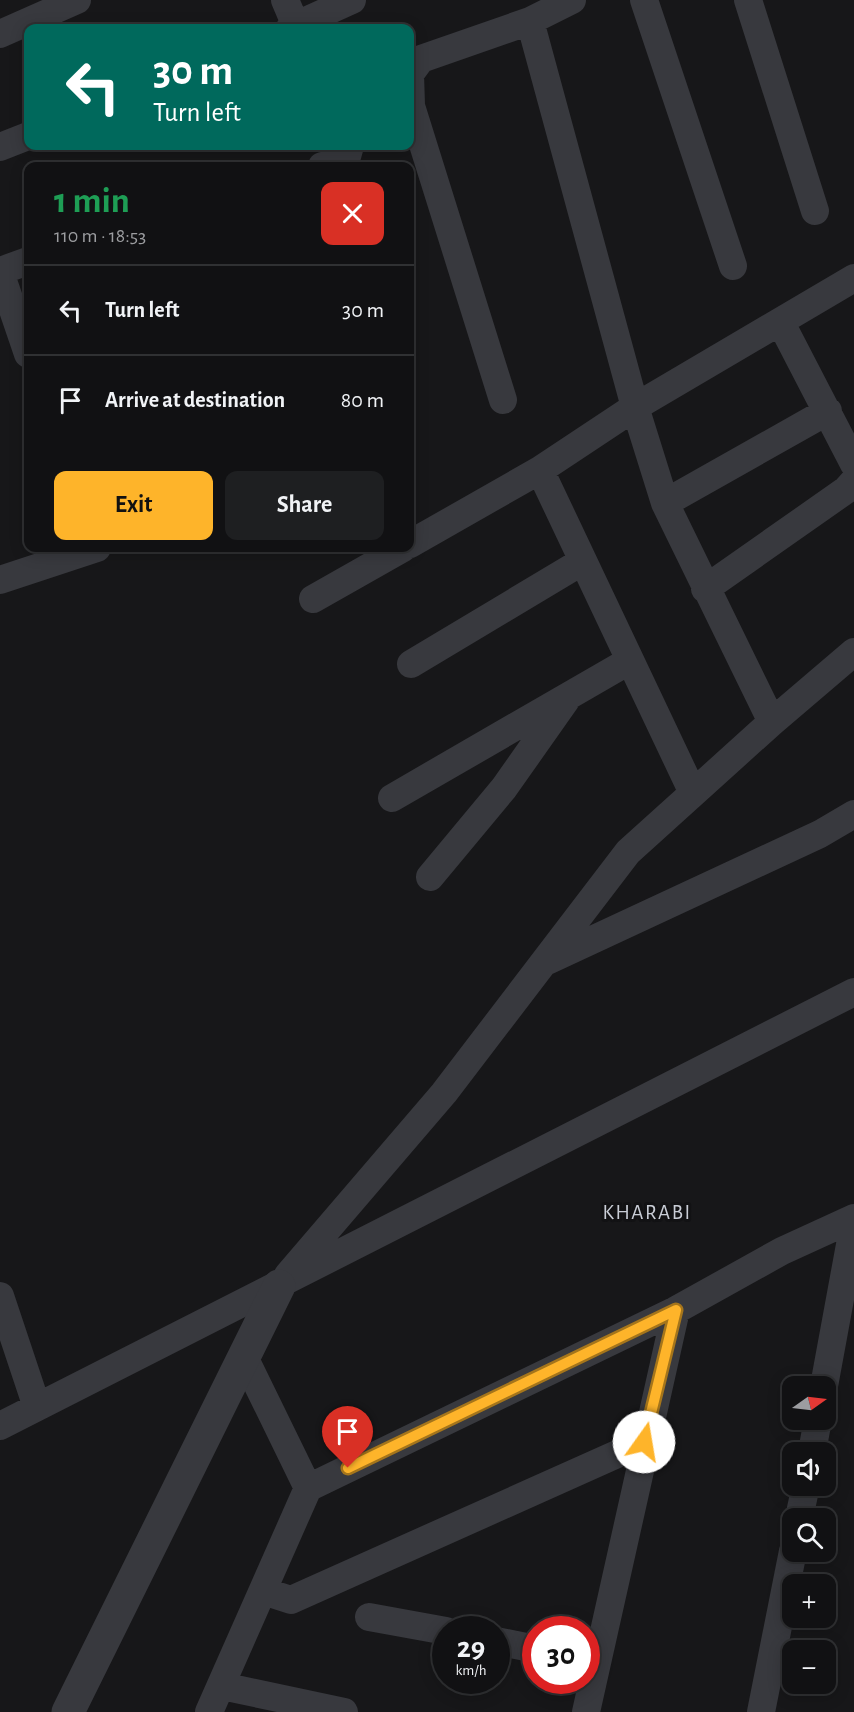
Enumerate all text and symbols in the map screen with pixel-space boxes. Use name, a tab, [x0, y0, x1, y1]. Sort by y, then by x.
icon: left	[54, 48, 132, 126]
text: 30 m	[153, 50, 233, 92]
text: Turn left	[153, 99, 241, 126]
button: close	[321, 182, 384, 245]
text: 1 min	[54, 183, 130, 219]
text: 110 m · 18:53	[54, 226, 146, 246]
icon: left	[54, 294, 87, 327]
text: Turn left	[105, 299, 179, 321]
text: 30 m	[342, 299, 384, 321]
icon: arrive	[54, 384, 87, 417]
text: Arrive at destination	[105, 389, 285, 411]
text: 80 m	[341, 389, 384, 411]
button: Exit	[54, 471, 213, 540]
button: Share	[225, 471, 384, 540]
district label: KHARABI	[602, 1202, 692, 1223]
north arrow	[782, 1376, 836, 1430]
map controls	[782, 1376, 836, 1694]
pin	[322, 1406, 373, 1468]
position arrow	[612, 1410, 676, 1474]
icon: arrive	[331, 1415, 364, 1448]
button: sound	[782, 1442, 836, 1496]
button: search	[782, 1508, 836, 1562]
button: +	[782, 1574, 836, 1628]
speed limit sign: 30	[522, 1616, 600, 1694]
text: 29	[457, 1633, 485, 1663]
button: −	[782, 1640, 836, 1694]
text: km/h	[456, 1663, 486, 1678]

